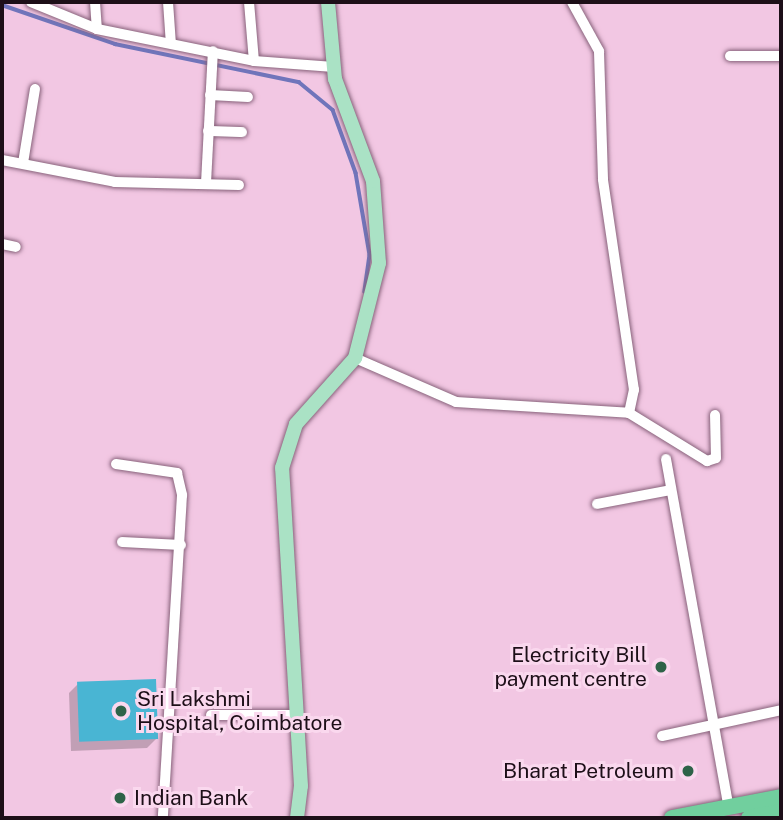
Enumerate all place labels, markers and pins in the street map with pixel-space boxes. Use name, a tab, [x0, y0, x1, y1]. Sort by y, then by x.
place label: Electricity Bill payment centre	[494, 642, 647, 692]
marker: Electricity Bill payment centre	[653, 659, 669, 675]
place label: Sri Lakshmi Hospital, Coimbatore	[137, 686, 342, 736]
marker: Sri Lakshmi Hospital, Coimbatore	[111, 701, 131, 721]
place label: Bharat Petroleum	[503, 758, 674, 784]
marker: Bharat Petroleum	[680, 763, 696, 779]
place label: Indian Bank	[134, 785, 248, 811]
marker: Indian Bank	[112, 790, 128, 806]

